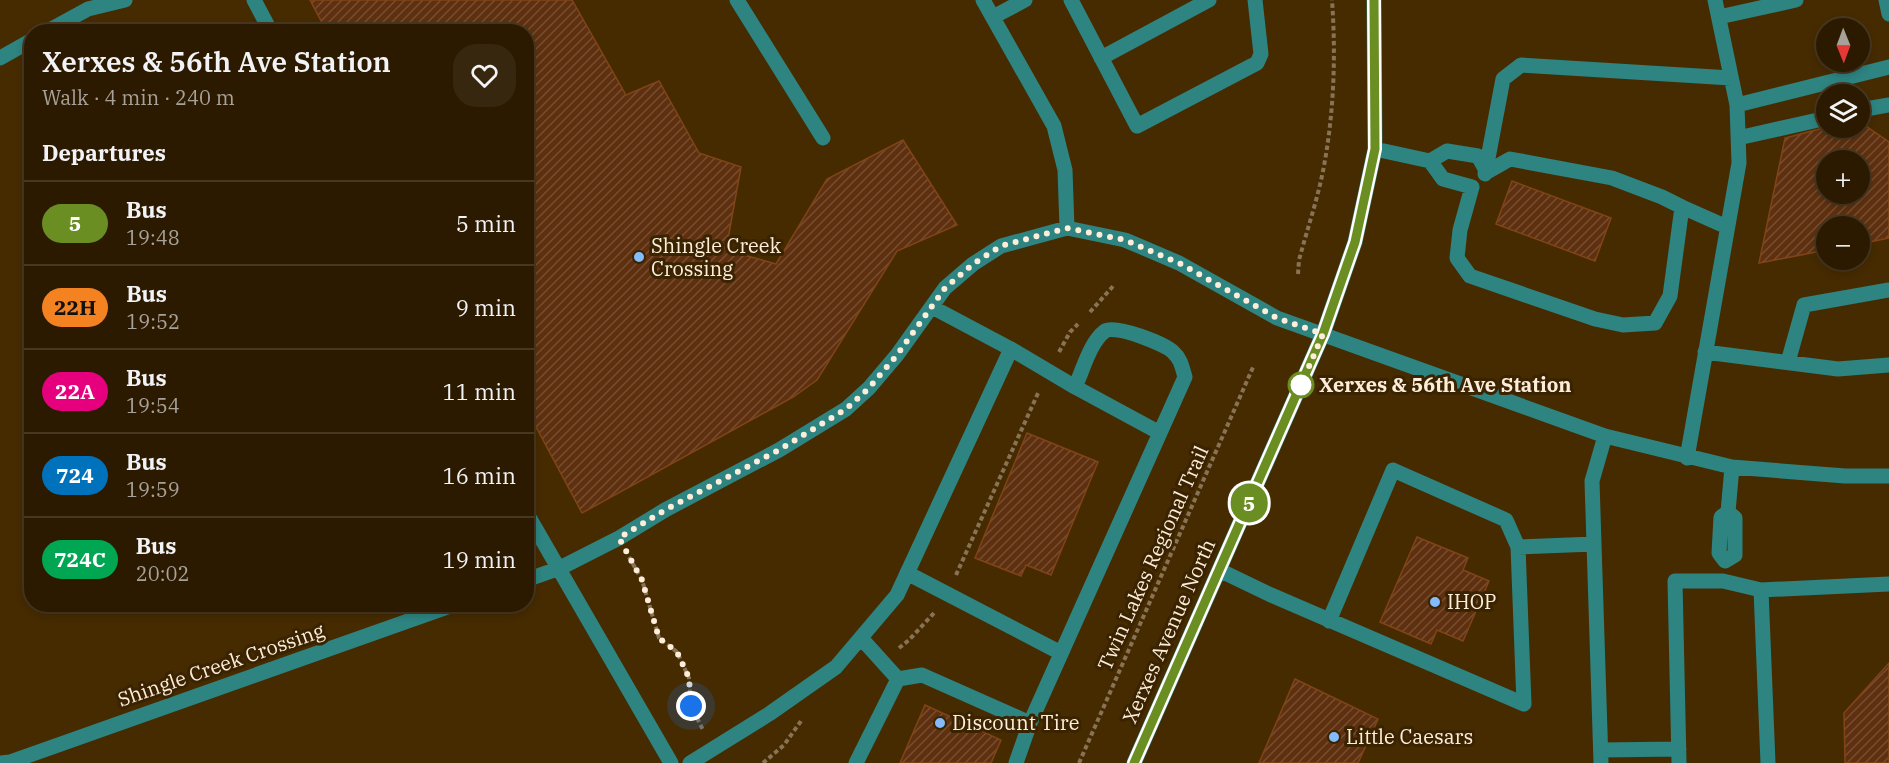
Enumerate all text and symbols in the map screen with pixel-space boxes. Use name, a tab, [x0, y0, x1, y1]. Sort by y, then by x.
north arrow	[1816, 18, 1870, 72]
map controls	[1816, 18, 1870, 270]
text: Xerxes & 56th Ave Station	[42, 43, 391, 80]
button: heart	[453, 44, 516, 107]
text: Walk · 4 min · 240 m	[42, 84, 235, 111]
button: layers	[1816, 84, 1870, 138]
text: Departures	[42, 138, 166, 167]
button: +	[1816, 150, 1870, 204]
text: Bus	[126, 195, 167, 224]
text: 5	[69, 209, 81, 237]
text: 5 min	[456, 209, 516, 238]
button: −	[1816, 216, 1870, 270]
text: 19:48	[126, 224, 180, 251]
place label: Shingle Creek Crossing	[651, 232, 782, 282]
marker: Shingle Creek Crossing	[632, 250, 646, 264]
text: Bus	[126, 279, 167, 308]
text: 22H	[54, 293, 96, 321]
text: 9 min	[456, 293, 516, 322]
text: 19:52	[126, 308, 180, 335]
text: Bus	[126, 363, 167, 392]
place label: Xerxes & 56th Ave Station	[1319, 371, 1572, 398]
marker: Xerxes & 56th Ave Station	[1288, 372, 1314, 398]
text: 22A	[55, 377, 95, 405]
text: 11 min	[443, 377, 516, 406]
text: 19:54	[126, 392, 180, 419]
street label: Twin Lakes Regional Trail	[1091, 441, 1214, 674]
text: Bus	[126, 447, 167, 476]
text: 724	[56, 461, 94, 489]
text: 16 min	[443, 461, 516, 490]
text: 19:59	[126, 476, 180, 503]
line badge: 5	[1230, 484, 1268, 522]
text: 5	[1243, 489, 1255, 517]
text: Bus	[136, 531, 176, 560]
street label: Xerxes Avenue North	[1116, 534, 1221, 727]
text: 724C	[54, 545, 106, 573]
text: 19 min	[443, 545, 516, 574]
text: 20:02	[136, 560, 190, 587]
place label: IHOP	[1447, 588, 1496, 615]
marker: IHOP	[1428, 595, 1442, 609]
street label: Shingle Creek Crossing	[114, 616, 328, 713]
your location	[676, 691, 706, 721]
place label: Discount Tire	[952, 709, 1079, 736]
marker: Discount Tire	[933, 716, 947, 730]
place label: Little Caesars	[1346, 723, 1473, 750]
marker: Little Caesars	[1327, 730, 1341, 744]

